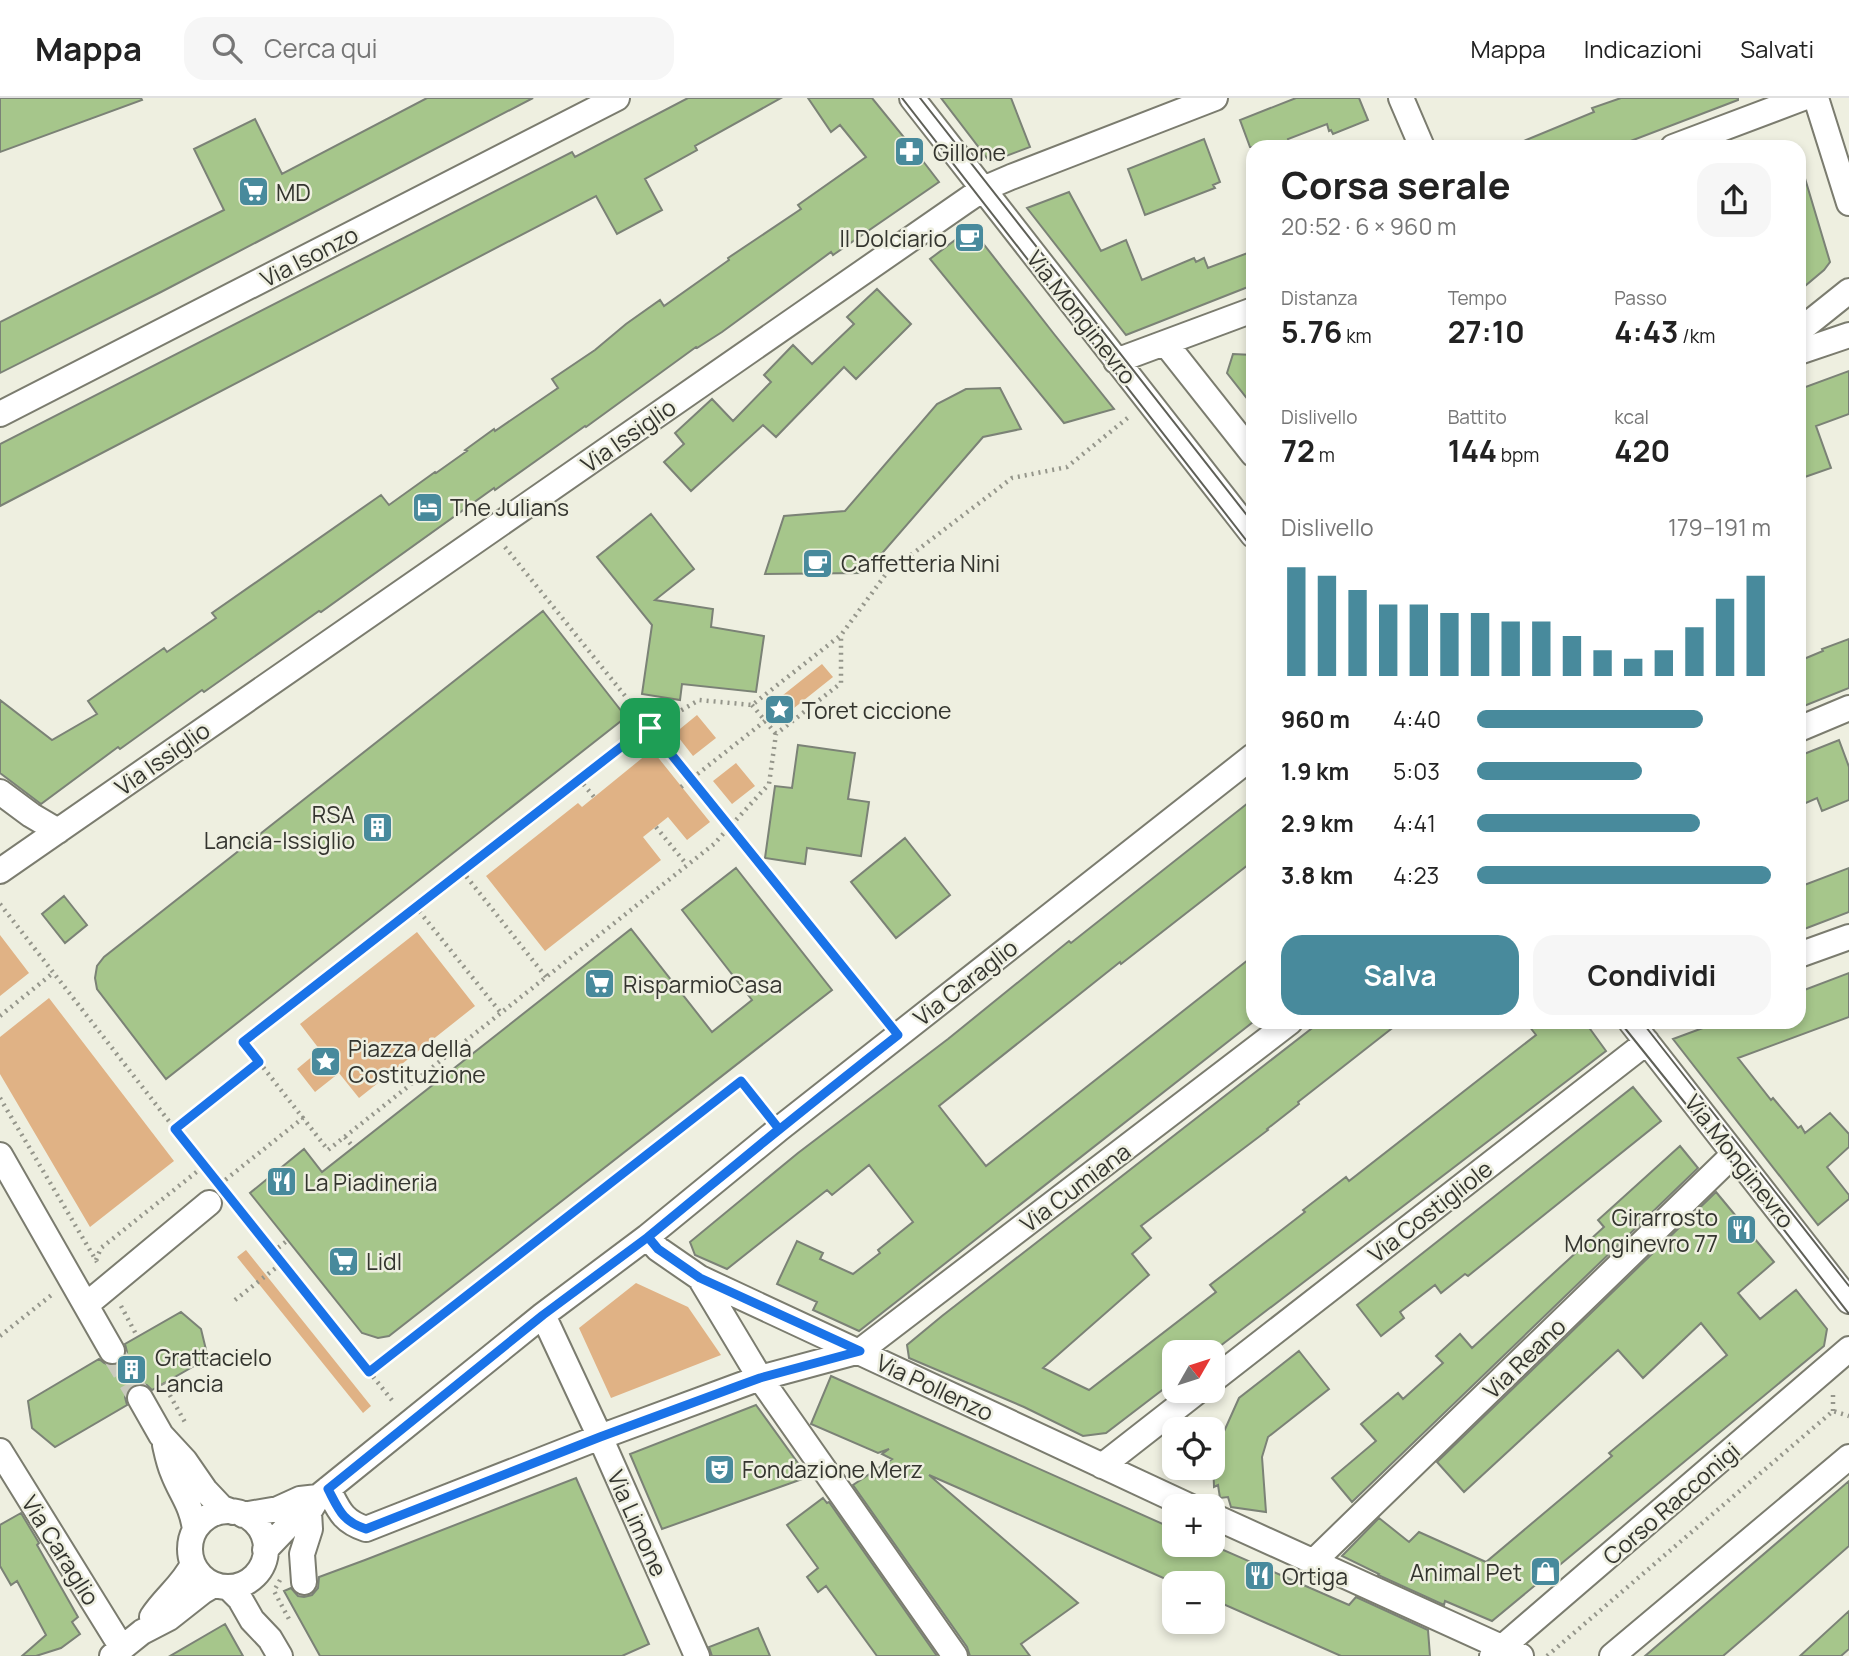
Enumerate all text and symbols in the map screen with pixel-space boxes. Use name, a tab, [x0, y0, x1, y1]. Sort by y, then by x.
search box	[184, 17, 674, 80]
text: Mappa	[35, 26, 142, 71]
icon: search	[208, 29, 246, 67]
text: Cerca qui	[264, 30, 378, 66]
text: Mappa	[1470, 32, 1546, 65]
text: Indicazioni	[1584, 32, 1702, 65]
text: Salvati	[1740, 32, 1814, 65]
pharmacy icon: Gillone	[893, 135, 927, 169]
place label: Gillone	[933, 136, 1006, 168]
text: Corsa serale	[1281, 158, 1511, 210]
button: share	[1697, 163, 1771, 237]
supermarket icon: MD	[236, 175, 270, 209]
place label: MD	[276, 176, 311, 208]
text: 20:52 · 6 × 960 m	[1281, 210, 1457, 242]
street label: Via Isonzo	[255, 218, 363, 294]
cafe icon: Il Dolciario	[953, 221, 987, 255]
place label: Il Dolciario	[839, 222, 947, 254]
street label: Via Monginevro	[1020, 243, 1144, 391]
text: Distanza	[1281, 285, 1358, 311]
text: Tempo	[1448, 285, 1507, 311]
text: Passo	[1614, 285, 1667, 311]
text: 5.76	[1281, 311, 1342, 352]
text: 27:10	[1448, 311, 1525, 352]
text: 4:43	[1614, 311, 1679, 352]
text: km	[1342, 323, 1372, 349]
text: /km	[1679, 323, 1715, 349]
street label: Via Issiglio	[574, 391, 682, 479]
text: Dislivello	[1281, 404, 1358, 430]
text: Battito	[1448, 404, 1507, 430]
text: kcal	[1614, 404, 1649, 430]
text: 72	[1281, 430, 1315, 471]
text: 144	[1448, 430, 1497, 471]
text: 420	[1614, 430, 1670, 471]
text: m	[1315, 442, 1335, 468]
text: bpm	[1497, 442, 1539, 468]
hotel icon: The Julians	[410, 490, 444, 524]
place label: The Julians	[450, 491, 569, 523]
text: Dislivello	[1281, 511, 1374, 543]
text: 179–191 m	[1668, 511, 1771, 543]
cafe icon: Caffetteria Nini	[801, 546, 835, 580]
place label: Caffetteria Nini	[841, 547, 1000, 579]
place icon: Toret ciccione	[762, 693, 796, 727]
place label: Toret ciccione	[802, 694, 951, 726]
pin	[620, 698, 680, 758]
text: 960 m	[1281, 703, 1350, 735]
text: 4:40	[1393, 703, 1441, 735]
icon: arrive	[631, 709, 669, 747]
street label: Via Issiglio	[108, 714, 216, 802]
text: 1.9 km	[1281, 755, 1349, 787]
text: 5:03	[1393, 755, 1440, 787]
place label: RSA Lancia-Issiglio	[204, 798, 355, 856]
text: 2.9 km	[1281, 807, 1354, 839]
text: 4:41	[1393, 807, 1436, 839]
building icon: RSA Lancia-Issiglio	[361, 810, 395, 844]
text: 3.8 km	[1281, 859, 1353, 891]
text: 4:23	[1393, 859, 1439, 891]
street label: Via Caraglio	[906, 931, 1024, 1033]
button: Salva	[1281, 935, 1519, 1015]
button: Condividi	[1533, 935, 1771, 1015]
supermarket icon: RisparmioCasa	[583, 967, 617, 1001]
place label: RisparmioCasa	[623, 968, 782, 1000]
place label: Piazza della Costituzione	[348, 1032, 486, 1090]
place icon: Piazza della Costituzione	[308, 1044, 342, 1078]
street label: Via Monginevro	[1678, 1087, 1802, 1235]
street label: Via Cumiana	[1013, 1135, 1137, 1239]
street label: Via Costigliole	[1361, 1152, 1499, 1270]
restaurant icon: La Piadineria	[264, 1165, 298, 1199]
place label: La Piadineria	[304, 1166, 438, 1198]
place label: Girarrosto Monginevro 77	[1564, 1201, 1718, 1259]
restaurant icon: Girarrosto Monginevro 77	[1724, 1213, 1758, 1247]
supermarket icon: Lidl	[326, 1244, 360, 1278]
place label: Lidl	[366, 1245, 402, 1277]
street label: Via Reano	[1476, 1310, 1572, 1406]
north arrow	[1162, 1340, 1225, 1404]
map controls	[1162, 1340, 1225, 1634]
place label: Grattacielo Lancia	[155, 1341, 272, 1399]
street label: Via Pollenzo	[871, 1346, 999, 1428]
building icon: Grattacielo Lancia	[115, 1353, 149, 1387]
button: locate	[1162, 1417, 1225, 1480]
street label: Corso Racconigi	[1596, 1435, 1746, 1571]
theatre icon: Fondazione Merz	[702, 1452, 736, 1486]
place label: Fondazione Merz	[742, 1453, 923, 1485]
street label: Via Limone	[600, 1465, 676, 1581]
street label: Via Caraglio	[15, 1489, 107, 1611]
button: +	[1162, 1494, 1225, 1557]
shop icon: Animal Pet	[1528, 1555, 1562, 1589]
place label: Animal Pet	[1410, 1556, 1522, 1588]
restaurant icon: Ortiga	[1242, 1559, 1276, 1593]
place label: Ortiga	[1282, 1560, 1348, 1592]
button: −	[1162, 1571, 1225, 1634]

